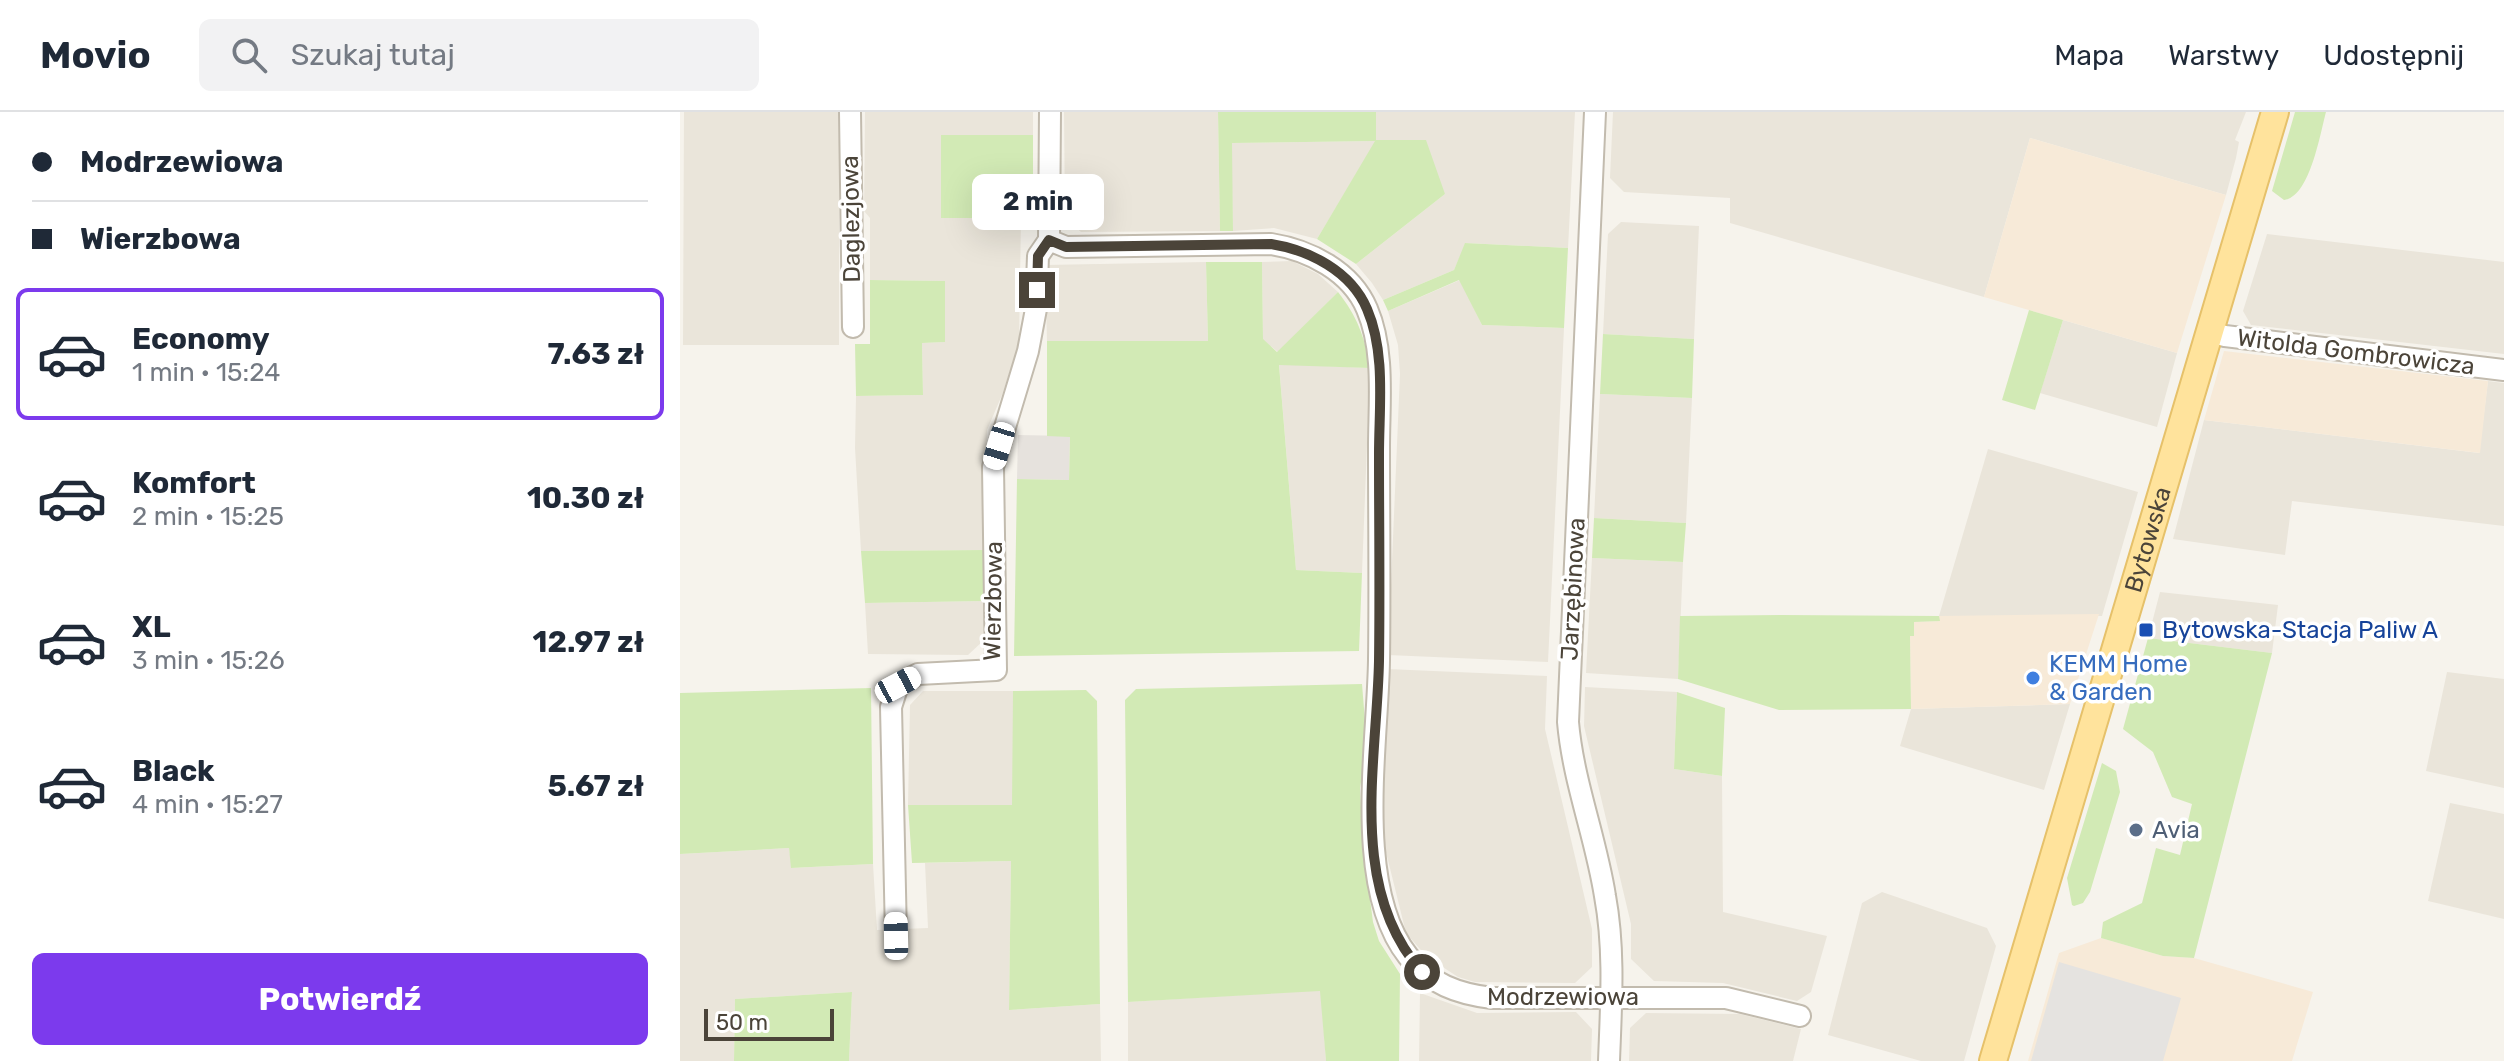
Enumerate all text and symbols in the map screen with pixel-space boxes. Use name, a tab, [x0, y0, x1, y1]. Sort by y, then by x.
search box	[199, 19, 759, 91]
text: Movio	[40, 32, 151, 78]
icon: search	[227, 33, 271, 77]
text: Szukaj tutaj	[291, 37, 455, 73]
text: Mapa	[2054, 39, 2124, 72]
text: Warstwy	[2168, 39, 2279, 72]
text: Udostępnij	[2323, 39, 2464, 72]
text: Modrzewiowa	[80, 144, 283, 180]
street label: Daglezjowa	[836, 155, 866, 283]
callout: 2 min	[971, 174, 1103, 230]
text: 2 min	[1003, 186, 1073, 217]
text: Wierzbowa	[80, 221, 241, 257]
route end	[1019, 272, 1055, 308]
icon: car	[36, 318, 108, 390]
text: Economy	[132, 321, 270, 357]
street label: Witolda Gombrowicza	[2236, 324, 2476, 380]
text: 7.63 zł	[548, 336, 644, 372]
text: 1 min · 15:24	[132, 357, 280, 388]
car	[981, 420, 1017, 472]
icon: car	[36, 462, 108, 534]
text: Komfort	[132, 465, 256, 501]
text: 10.30 zł	[527, 480, 644, 516]
street label: Bytowska	[2119, 483, 2177, 596]
text: 2 min · 15:25	[132, 501, 284, 532]
street label: Jarzębinowa	[1555, 517, 1591, 661]
street label: Wierzbowa	[978, 541, 1008, 661]
icon: car	[36, 606, 108, 678]
text: XL	[132, 609, 171, 645]
place label: Bytowska-Stacja Paliw A	[2162, 616, 2438, 644]
marker: Bytowska-Stacja Paliw A	[2137, 621, 2155, 639]
text: 12.97 zł	[533, 624, 644, 660]
text: 3 min · 15:26	[132, 645, 285, 676]
place label: KEMM Home & Garden	[2049, 650, 2188, 706]
car	[871, 663, 925, 707]
marker: KEMM Home & Garden	[2024, 669, 2042, 687]
icon: car	[36, 750, 108, 822]
text: Black	[132, 753, 215, 789]
text: 5.67 zł	[547, 768, 644, 804]
text: 4 min · 15:27	[132, 789, 283, 820]
place label: Avia	[2152, 816, 2200, 844]
marker: Avia	[2127, 821, 2145, 839]
car	[884, 912, 908, 960]
button: Potwierdź	[32, 953, 648, 1045]
route start	[1404, 954, 1440, 990]
street label: Modrzewiowa	[1487, 983, 1639, 1011]
scale bar	[704, 1005, 834, 1041]
text: 50 m	[716, 1009, 768, 1036]

